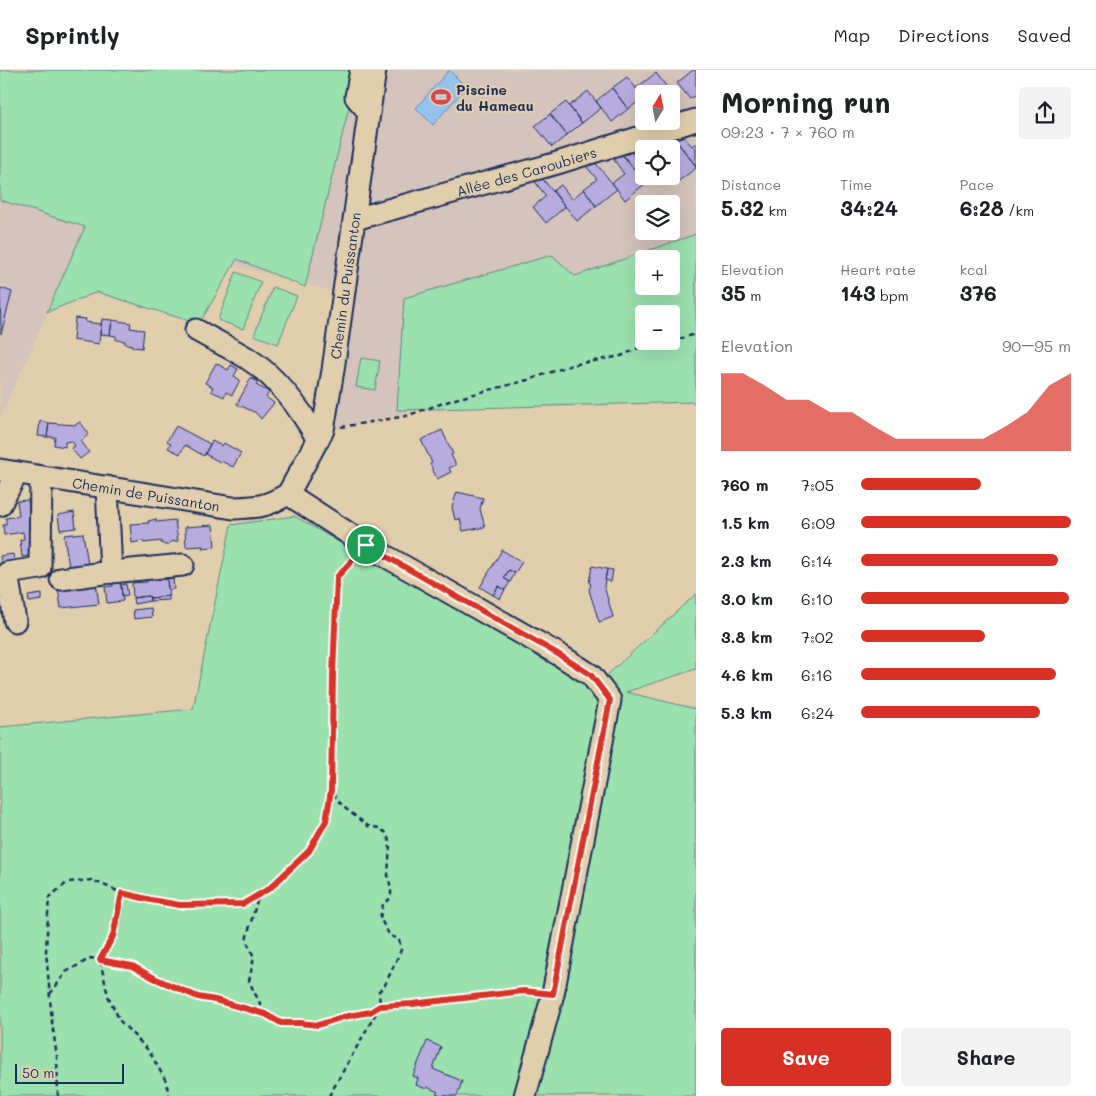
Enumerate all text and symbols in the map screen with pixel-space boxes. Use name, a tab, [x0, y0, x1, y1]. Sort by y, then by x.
text: Sprintly	[25, 19, 120, 50]
text: Map	[833, 23, 870, 47]
text: Directions	[898, 23, 990, 47]
text: Saved	[1018, 23, 1071, 47]
place label: Piscine du Hameau	[456, 80, 534, 115]
text: Morning run	[721, 84, 890, 120]
north arrow	[635, 85, 680, 130]
map controls	[635, 85, 680, 350]
sports icon: Piscine du Hameau	[430, 86, 452, 108]
button: share	[1019, 87, 1071, 139]
text: 09:23 · 7 × 760 m	[721, 121, 855, 142]
button: locate	[635, 140, 680, 185]
street label: Allée des Caroubiers	[454, 142, 599, 200]
text: Distance	[721, 175, 781, 194]
text: Time	[840, 175, 872, 194]
text: Pace	[960, 175, 994, 194]
text: 5.32	[721, 194, 764, 221]
text: 34:24	[840, 194, 898, 221]
text: 6:28	[960, 194, 1004, 221]
button: layers	[635, 195, 680, 240]
text: km	[764, 201, 787, 220]
text: /km	[1004, 201, 1034, 220]
street label: Chemin du Puissanton	[325, 211, 365, 360]
button: +	[635, 250, 680, 295]
text: Elevation	[721, 260, 784, 279]
text: Heart rate	[840, 260, 916, 279]
text: kcal	[960, 260, 988, 279]
text: 35	[721, 279, 746, 306]
text: 143	[840, 279, 876, 306]
text: 376	[960, 279, 997, 306]
text: m	[746, 286, 762, 305]
text: bpm	[876, 286, 909, 305]
button: −	[635, 305, 680, 350]
text: Elevation	[721, 335, 793, 356]
text: 90–95 m	[1002, 335, 1071, 356]
street label: Chemin de Puissanton	[71, 472, 221, 515]
text: 760 m	[721, 474, 768, 495]
text: 7:05	[801, 474, 834, 495]
text: 1.5 km	[721, 512, 769, 533]
text: 6:09	[801, 512, 835, 533]
pin	[345, 524, 387, 566]
icon: arrive	[352, 531, 380, 559]
text: 2.3 km	[721, 550, 772, 571]
text: 6:14	[801, 550, 832, 571]
text: 3.0 km	[721, 588, 773, 609]
text: 6:10	[801, 588, 833, 609]
text: 3.8 km	[721, 626, 773, 647]
text: 7:02	[801, 626, 834, 647]
text: 4.6 km	[721, 664, 773, 685]
text: 6:16	[801, 664, 832, 685]
text: 5.3 km	[721, 702, 772, 723]
text: 6:24	[801, 702, 834, 723]
button: Save	[721, 1028, 891, 1086]
button: Share	[901, 1028, 1071, 1086]
scale bar	[15, 1061, 124, 1084]
text: 50 m	[22, 1063, 54, 1082]

